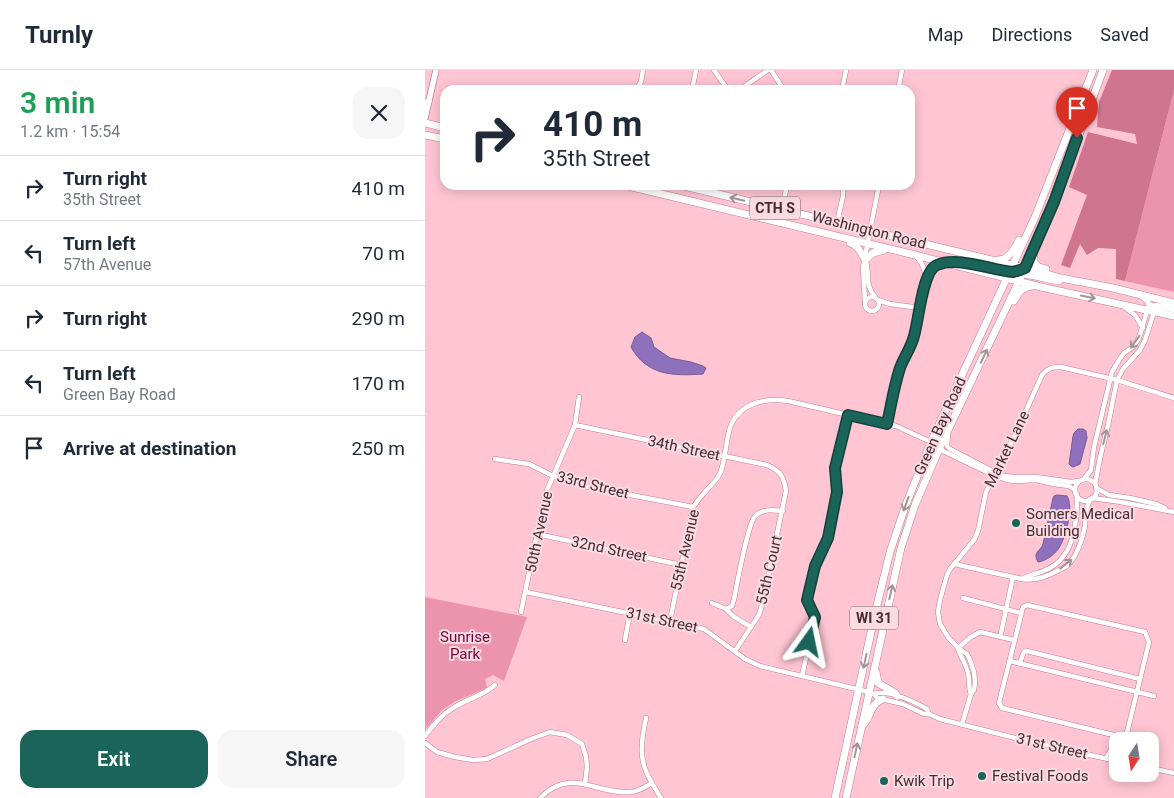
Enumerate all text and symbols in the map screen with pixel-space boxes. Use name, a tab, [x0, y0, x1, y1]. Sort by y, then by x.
text: Turnly	[25, 21, 93, 49]
text: Map	[928, 24, 963, 45]
text: Directions	[991, 24, 1072, 45]
text: Saved	[1100, 24, 1149, 45]
text: 3 min	[20, 85, 95, 120]
button: close	[353, 87, 405, 139]
pin	[1056, 87, 1098, 138]
icon: arrive	[1063, 94, 1091, 122]
text: 410 m	[543, 104, 642, 145]
icon: right	[460, 105, 525, 170]
text: 1.2 km · 15:54	[20, 122, 120, 141]
text: 35th Street	[543, 146, 651, 171]
text: Turn right	[63, 167, 147, 190]
icon: right	[20, 174, 48, 202]
text: 410 m	[352, 177, 405, 200]
text: 35th Street	[63, 190, 141, 209]
one-way arrow	[730, 194, 746, 203]
road number: CTH S	[750, 196, 800, 220]
street label: Washington Road	[810, 207, 928, 253]
text: Turn left	[63, 232, 136, 255]
icon: left	[20, 239, 48, 267]
text: 70 m	[362, 242, 405, 265]
text: 57th Avenue	[63, 255, 151, 274]
one-way arrow	[1080, 293, 1096, 303]
icon: right	[20, 304, 48, 332]
text: Turn right	[63, 307, 147, 330]
text: 290 m	[352, 307, 405, 330]
one-way arrow	[1130, 335, 1140, 349]
one-way arrow	[979, 349, 989, 364]
text: Turn left	[63, 362, 136, 385]
icon: left	[20, 369, 48, 397]
text: 170 m	[352, 372, 405, 395]
street label: Green Bay Road	[910, 374, 970, 478]
text: Green Bay Road	[63, 385, 176, 404]
street label: Market Lane	[981, 408, 1033, 490]
one-way arrow	[1101, 429, 1110, 445]
street label: 34th Street	[646, 432, 722, 464]
icon: arrive	[20, 434, 48, 462]
text: Arrive at destination	[63, 437, 236, 460]
text: 250 m	[352, 437, 405, 460]
street label: 33rd Street	[555, 467, 631, 503]
street label: 50th Avenue	[522, 490, 556, 574]
one-way arrow	[901, 496, 910, 511]
place label: Somers Medical Building	[1026, 505, 1134, 540]
street label: 55th Avenue	[667, 508, 703, 592]
marker: Somers Medical Building	[1010, 517, 1022, 529]
street label: 32nd Street	[570, 532, 649, 566]
street label: 55th Court	[752, 533, 786, 606]
one-way arrow	[1059, 559, 1072, 570]
one-way arrow	[887, 584, 896, 600]
street label: 31st Street	[625, 604, 700, 636]
road number: WI 31	[850, 606, 898, 630]
position arrow	[782, 615, 834, 667]
park label: Sunrise Park	[440, 628, 490, 663]
one-way arrow	[860, 652, 869, 668]
street label: 31st Street	[1015, 729, 1090, 763]
button: Exit	[20, 730, 208, 788]
button: Share	[218, 730, 405, 788]
north arrow	[1109, 732, 1159, 782]
map controls	[1109, 732, 1159, 782]
one-way arrow	[852, 743, 861, 759]
place label: Festival Foods	[992, 767, 1089, 785]
marker: Festival Foods	[976, 770, 988, 782]
place label: Kwik Trip	[894, 772, 954, 790]
marker: Kwik Trip	[878, 775, 890, 787]

